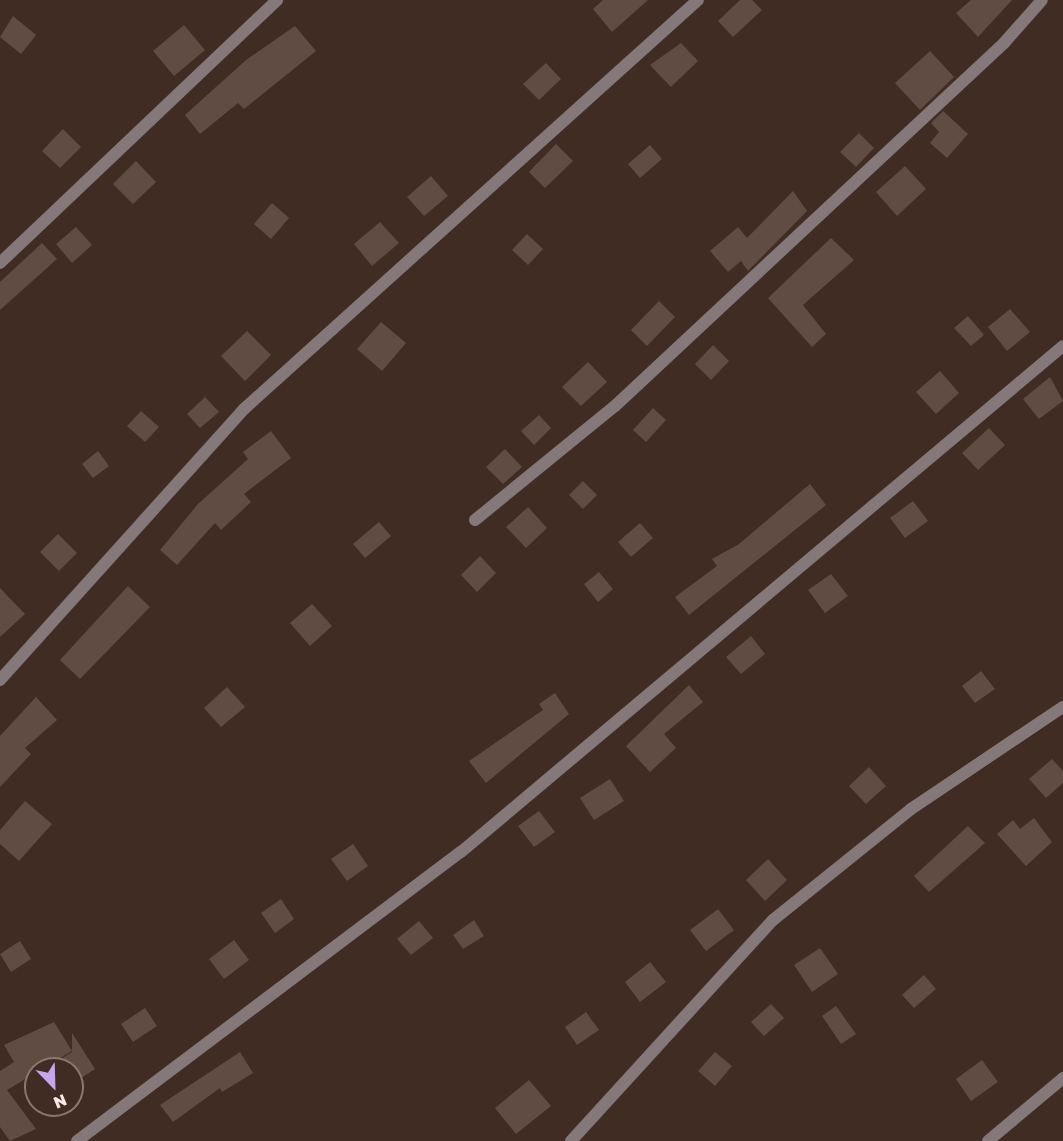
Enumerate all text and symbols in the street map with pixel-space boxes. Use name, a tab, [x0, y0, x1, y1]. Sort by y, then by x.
north arrow	[24, 1057, 84, 1117]
text: N	[51, 1090, 70, 1113]

